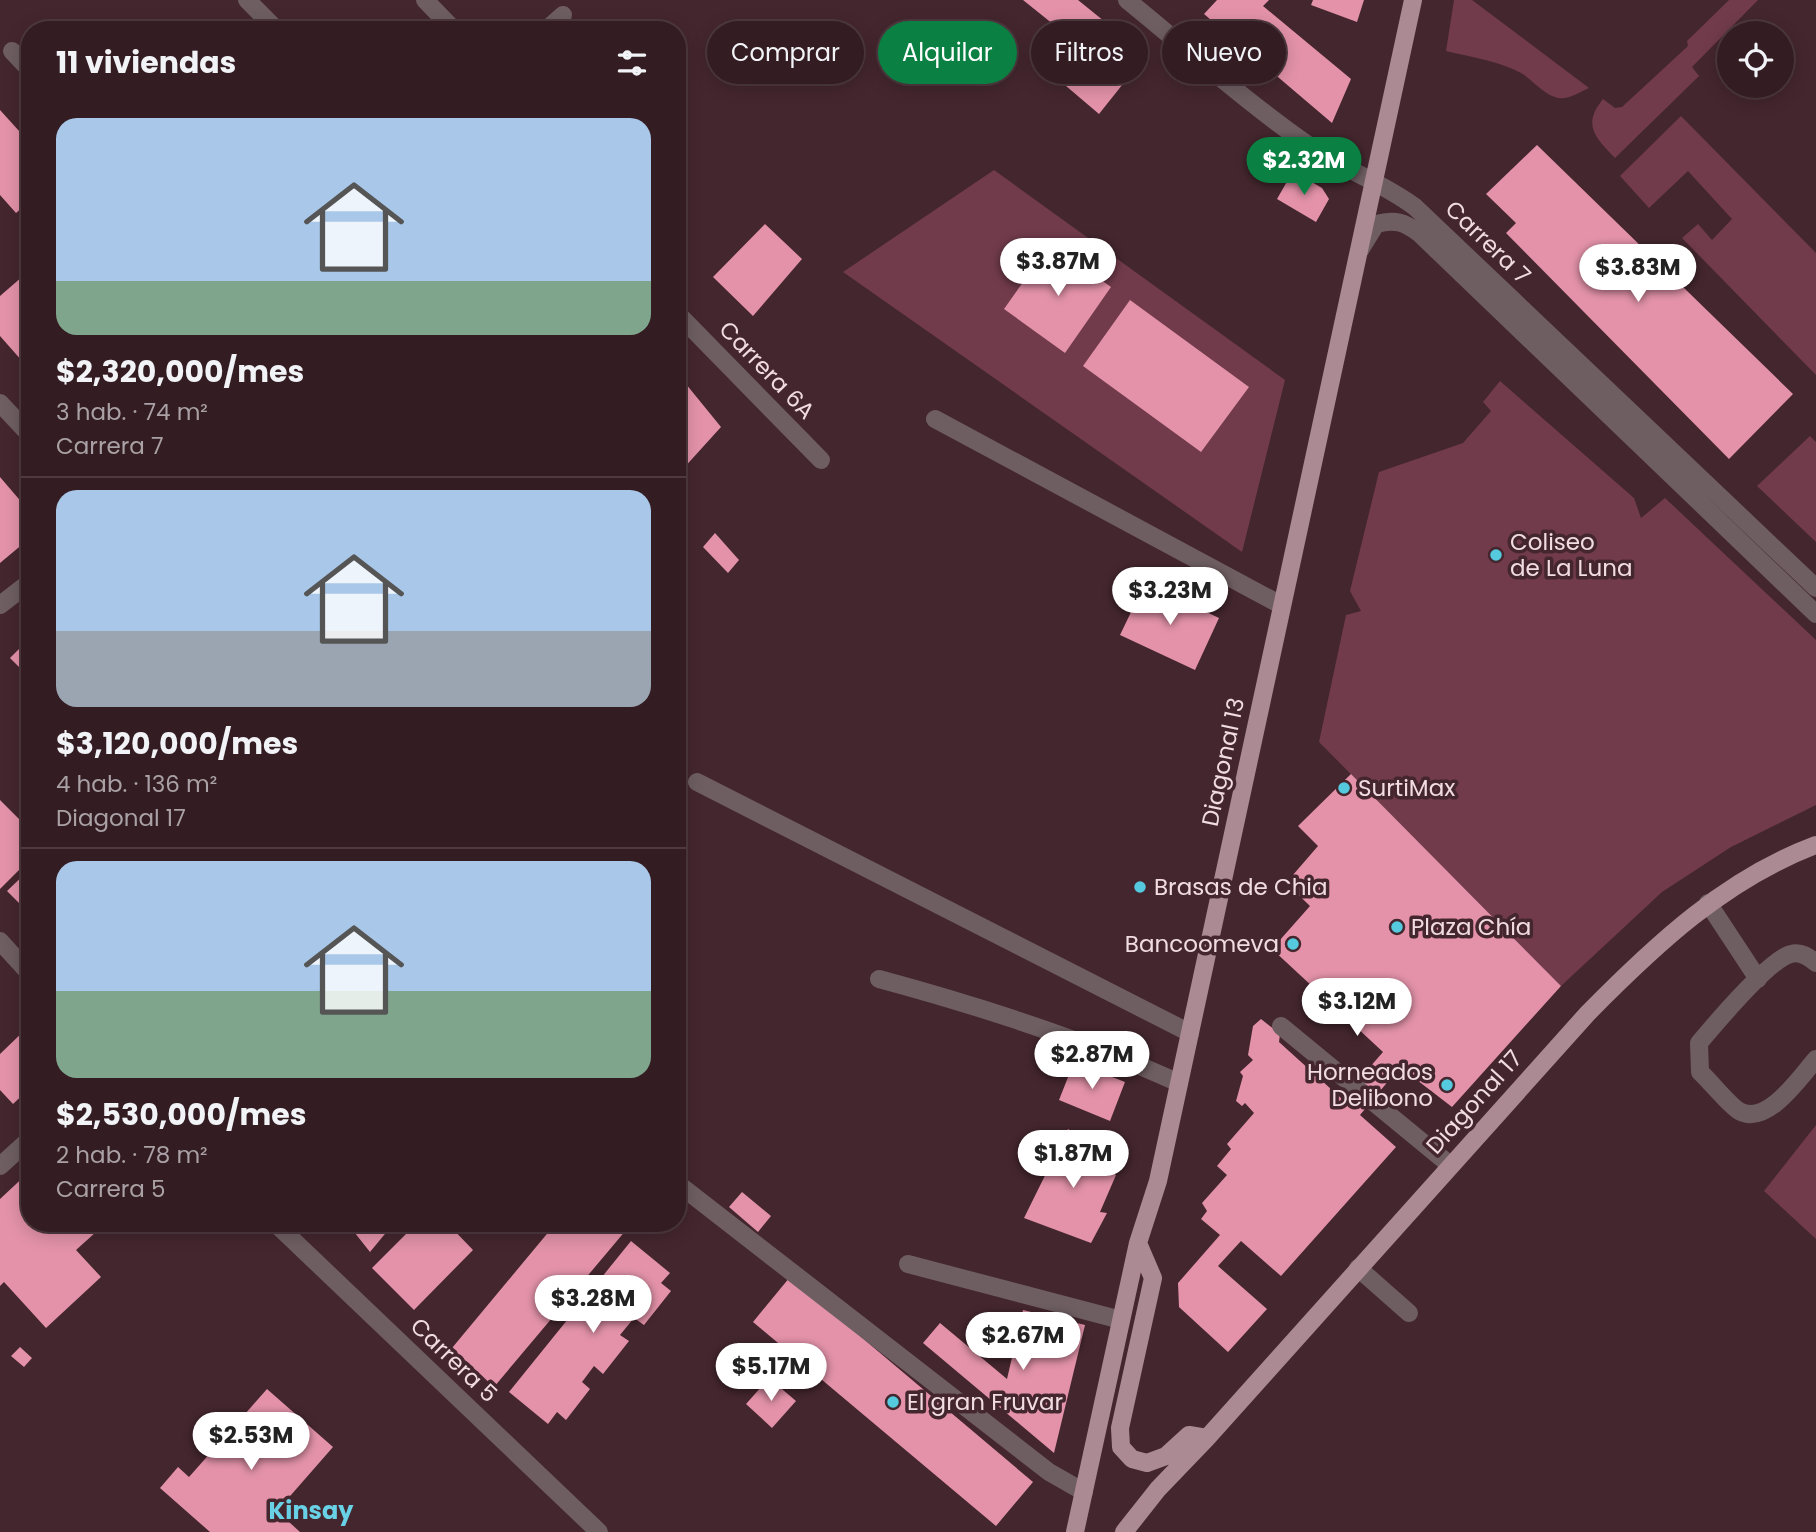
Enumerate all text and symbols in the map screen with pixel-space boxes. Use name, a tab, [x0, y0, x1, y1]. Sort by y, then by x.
chip: Comprar	[707, 21, 864, 84]
chip: Alquilar	[878, 21, 1017, 84]
chip: Filtros	[1031, 21, 1148, 84]
chip: Nuevo	[1162, 21, 1286, 84]
map controls	[1717, 21, 1794, 98]
button: locate	[1717, 21, 1794, 98]
text: 11 viviendas	[56, 41, 236, 84]
icon: filters	[613, 44, 651, 82]
pin: $2.32M	[1247, 138, 1361, 197]
text: $2.32M	[1263, 144, 1345, 176]
icon: home	[291, 164, 417, 290]
street label: Carrera 7	[1438, 193, 1538, 291]
pin: $3.87M	[1001, 238, 1115, 298]
pin: $3.83M	[1581, 244, 1695, 304]
text: $3.87M	[1016, 245, 1100, 277]
text: $3.83M	[1595, 251, 1681, 283]
street label: Carrera 6A	[712, 314, 822, 426]
text: $2,320,000/mes	[56, 350, 304, 393]
text: 3 hab. · 74 m²	[56, 396, 208, 428]
text: Carrera 7	[56, 430, 164, 462]
place label: Coliseo de La Luna	[1510, 526, 1633, 584]
icon: home	[291, 536, 417, 662]
marker: Coliseo de La Luna	[1488, 547, 1504, 563]
pin: $3.23M	[1113, 568, 1227, 627]
text: $3.23M	[1128, 574, 1212, 606]
street label: Diagonal 13	[1194, 695, 1252, 829]
text: $3,120,000/mes	[56, 722, 298, 765]
text: 4 hab. · 136 m²	[56, 768, 217, 800]
place label: SurtiMax	[1358, 772, 1455, 804]
marker: SurtiMax	[1336, 780, 1352, 796]
text: Diagonal 17	[56, 802, 186, 834]
place label: Brasas de Chia	[1154, 871, 1328, 903]
marker: Brasas de Chia	[1132, 879, 1148, 895]
icon: home	[291, 907, 417, 1033]
place label: Plaza Chía	[1411, 911, 1531, 943]
marker: Plaza Chía	[1389, 919, 1405, 935]
place label: Bancoomeva	[1125, 928, 1279, 960]
marker: Bancoomeva	[1285, 936, 1301, 952]
pin: $3.12M	[1300, 978, 1414, 1038]
text: $3.12M	[1318, 985, 1396, 1017]
pin: $2.87M	[1035, 1032, 1149, 1091]
text: $2.87M	[1050, 1038, 1134, 1070]
street label: Diagonal 17	[1419, 1043, 1529, 1161]
place label: Horneados Delibono	[1307, 1056, 1433, 1114]
marker: Horneados Delibono	[1439, 1077, 1455, 1093]
text: $2,530,000/mes	[56, 1093, 307, 1136]
pin: $1.87M	[1016, 1130, 1130, 1190]
text: $1.87M	[1034, 1137, 1112, 1169]
text: 2 hab. · 78 m²	[56, 1139, 208, 1171]
text: Carrera 5	[56, 1173, 165, 1205]
pin: $3.28M	[536, 1276, 650, 1335]
text: $3.28M	[551, 1282, 635, 1314]
street label: Carrera 5	[404, 1310, 504, 1410]
pin: $2.67M	[966, 1312, 1080, 1372]
text: $2.67M	[982, 1319, 1064, 1351]
pin: $5.17M	[714, 1344, 828, 1403]
text: $5.17M	[732, 1350, 810, 1382]
place label: El gran Fruvar	[907, 1386, 1063, 1418]
marker: El gran Fruvar	[885, 1394, 901, 1410]
pin: $2.53M	[194, 1412, 308, 1472]
text: $2.53M	[209, 1419, 293, 1451]
district label: Kinsay	[269, 1494, 354, 1527]

